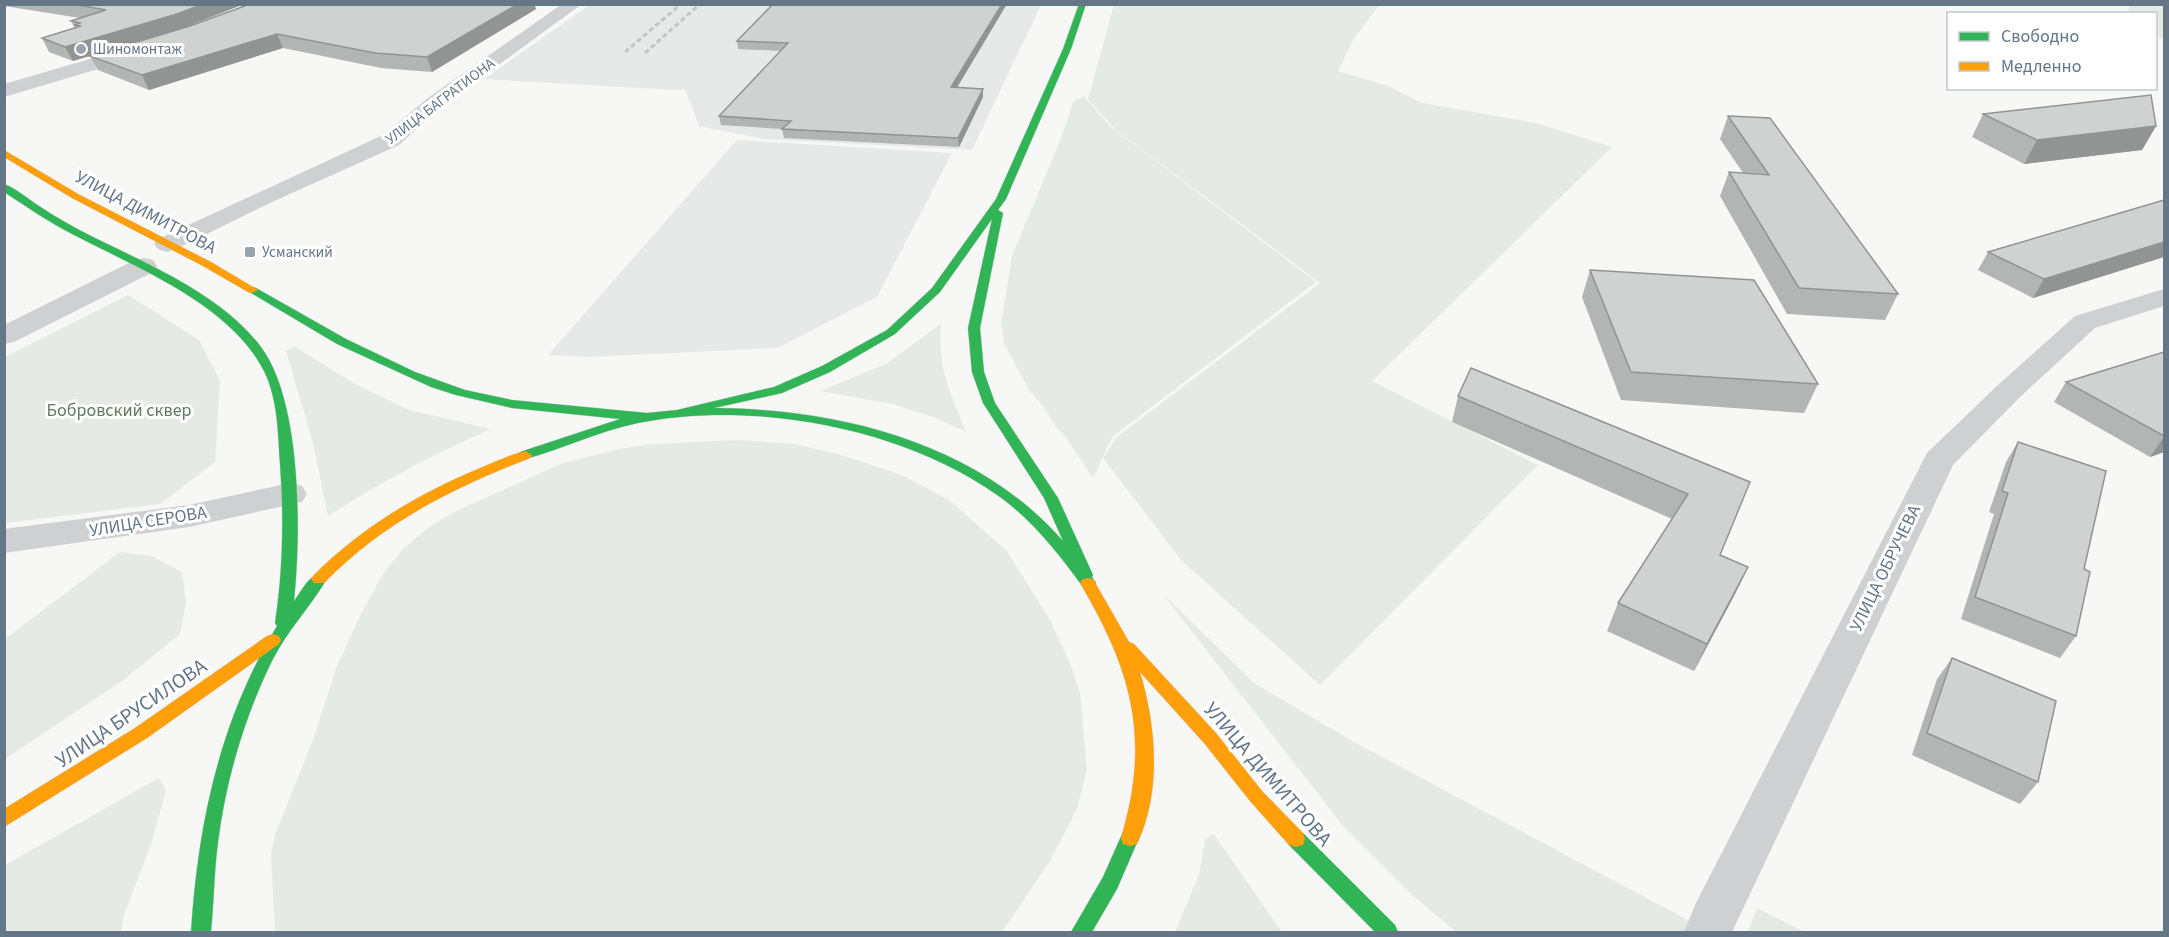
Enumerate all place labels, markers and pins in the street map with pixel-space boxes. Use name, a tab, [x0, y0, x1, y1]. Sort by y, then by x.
place label: Шиномонтаж	[93, 39, 182, 60]
marker: Шиномонтаж	[74, 42, 88, 56]
place label: Усманский	[262, 242, 333, 263]
marker: Усманский	[243, 245, 257, 259]

